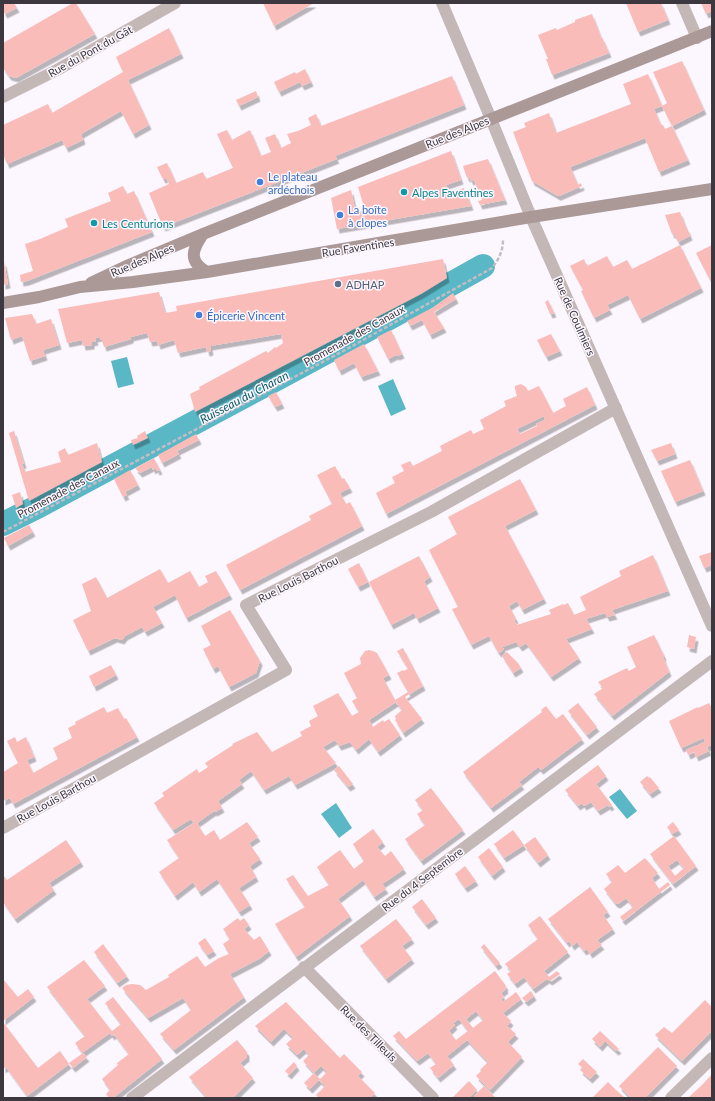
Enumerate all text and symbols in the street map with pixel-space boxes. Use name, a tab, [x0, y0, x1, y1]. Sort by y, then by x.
street label: Rue du Pont du Gât	[46, 22, 134, 80]
street label: Rue des Alpes	[423, 113, 491, 151]
place label: Le plateau ardéchois	[268, 170, 317, 196]
marker: Le plateau ardéchois	[255, 177, 265, 187]
place label: Alpes Faventines	[412, 186, 493, 199]
marker: Alpes Faventines	[399, 187, 409, 197]
place label: La boîte à clopes	[348, 203, 387, 229]
marker: La boîte à clopes	[335, 210, 345, 220]
place label: Les Centurions	[102, 217, 174, 230]
marker: Les Centurions	[89, 218, 99, 228]
street label: Rue Faventines	[321, 235, 395, 259]
street label: Rue des Alpes	[108, 241, 176, 279]
street label: Rue de Coulmiers	[552, 275, 598, 358]
place label: ADHAP	[346, 278, 385, 291]
marker: ADHAP	[333, 279, 343, 289]
street label: Promenade des Canaux	[301, 302, 407, 368]
place label: Épicerie Vincent	[207, 309, 285, 322]
marker: Épicerie Vincent	[194, 310, 204, 320]
water label: Ruisseau du Charan	[197, 367, 291, 427]
street label: Promenade des Canaux	[15, 455, 122, 520]
street label: Rue Louis Barthou	[256, 553, 340, 605]
street label: Rue Louis Barthou	[14, 771, 98, 825]
street label: Rue du 4 Septembre	[379, 844, 465, 914]
street label: Rue des Tilleuls	[338, 1002, 400, 1064]

